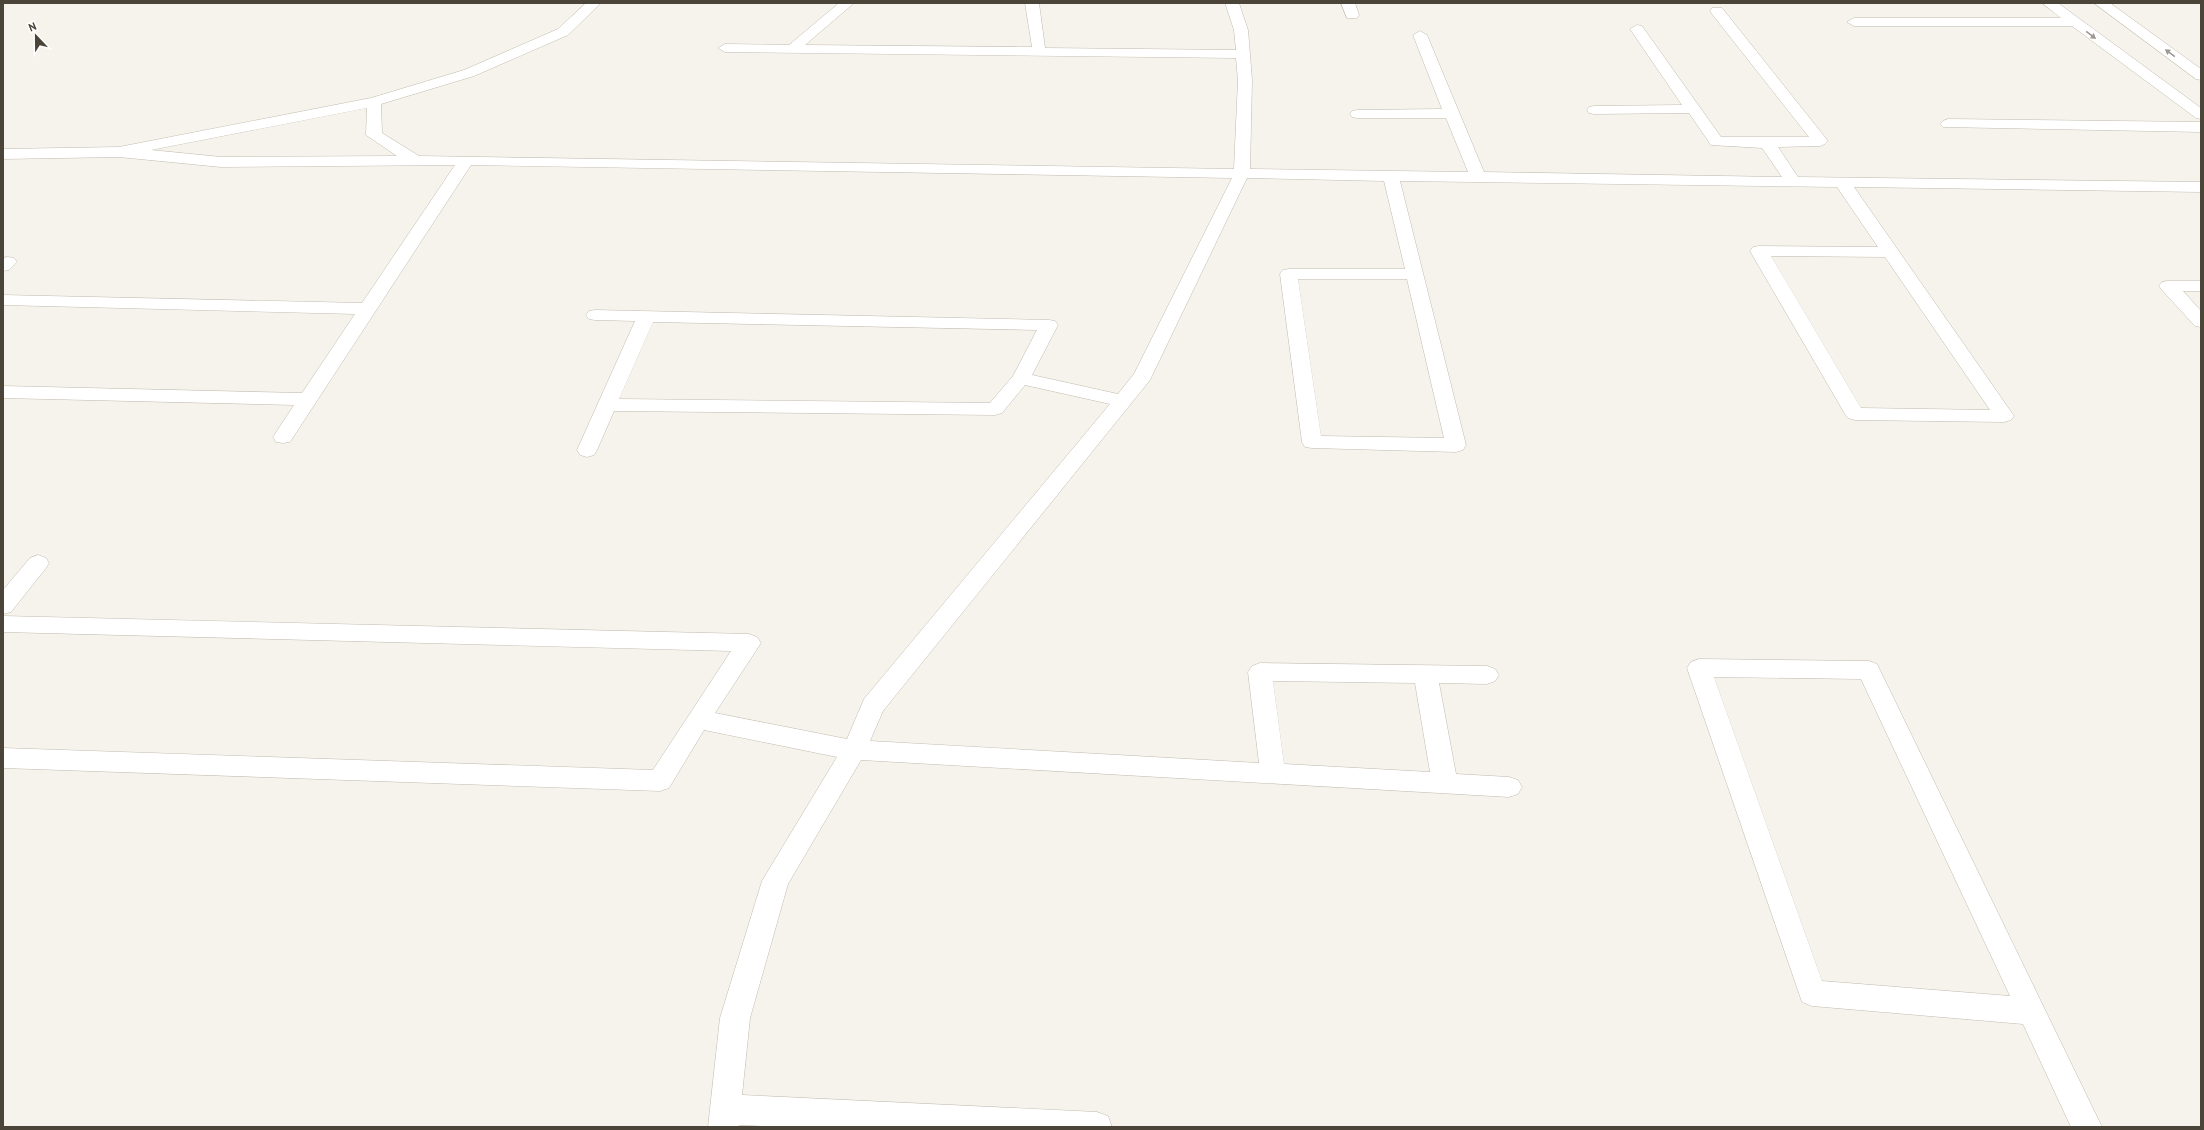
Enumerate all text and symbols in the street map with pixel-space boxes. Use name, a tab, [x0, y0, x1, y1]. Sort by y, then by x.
north arrow	[16, 16, 56, 56]
text: N	[26, 19, 38, 35]
one-way arrow	[2086, 31, 2097, 39]
one-way arrow	[2165, 49, 2175, 57]

